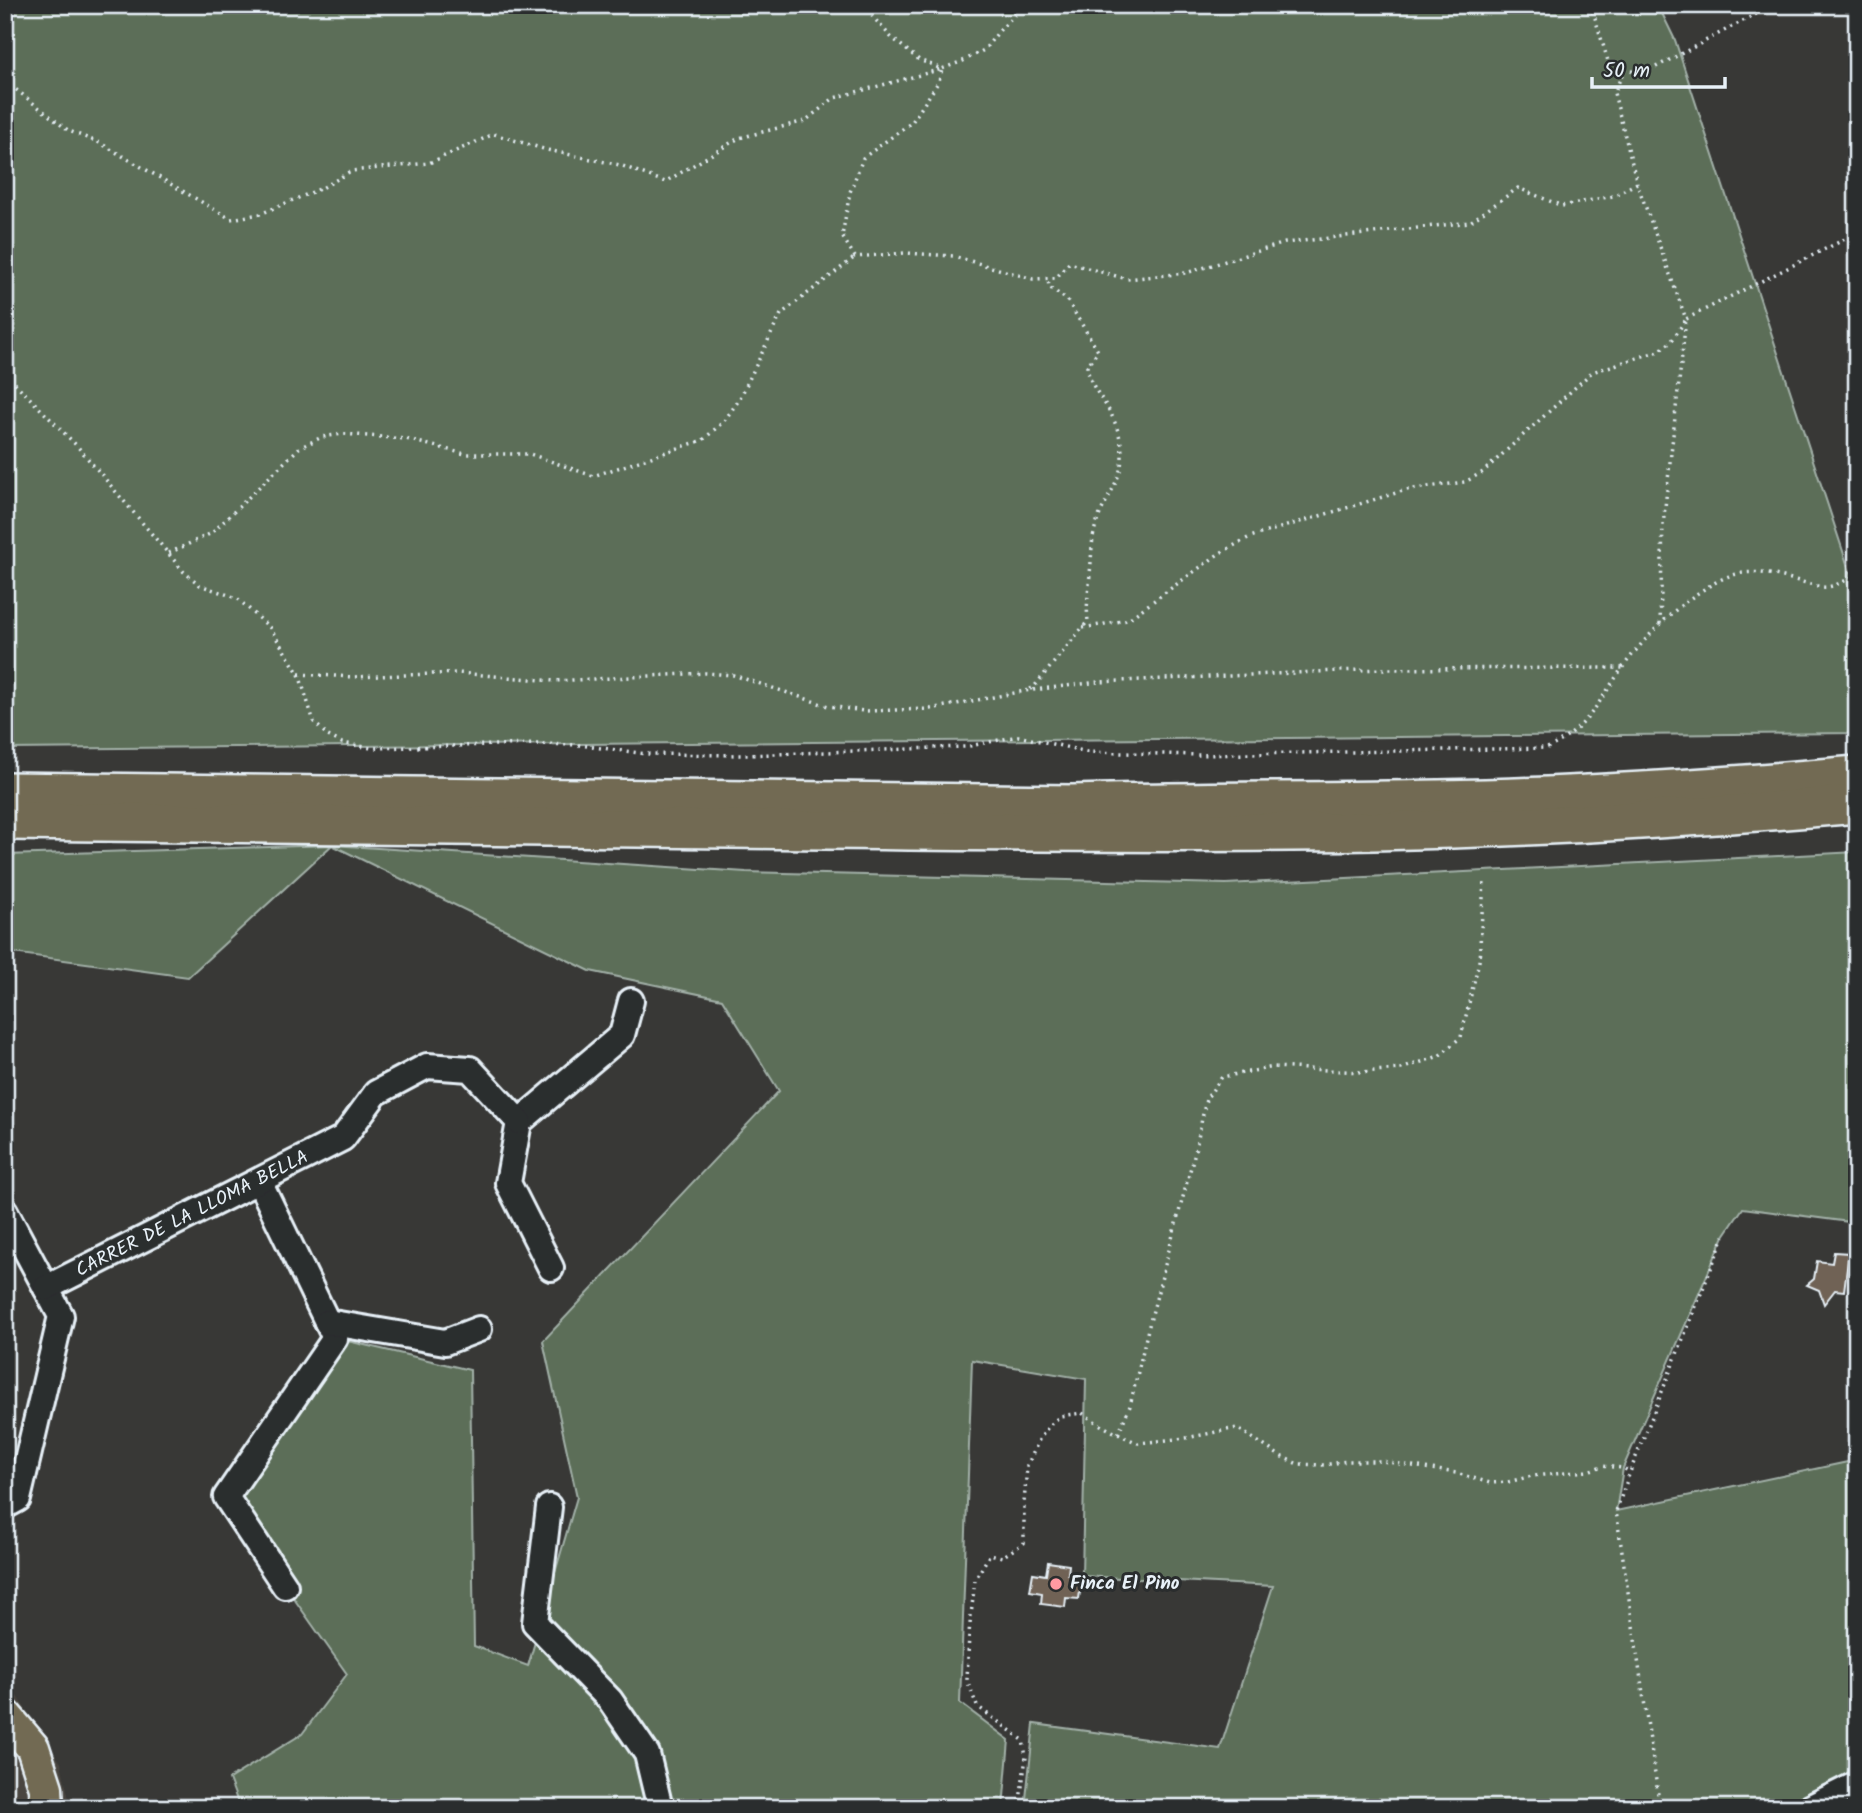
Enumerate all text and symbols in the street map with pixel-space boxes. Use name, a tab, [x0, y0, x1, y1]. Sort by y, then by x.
scale bar	[1592, 46, 1726, 90]
text: 50 m	[1603, 55, 1650, 88]
street label: CARRER DE LA LLOMA BELLA	[71, 1143, 314, 1286]
place label: Finca El Pino	[1070, 1569, 1180, 1599]
marker: Finca El Pino	[1048, 1576, 1064, 1592]

